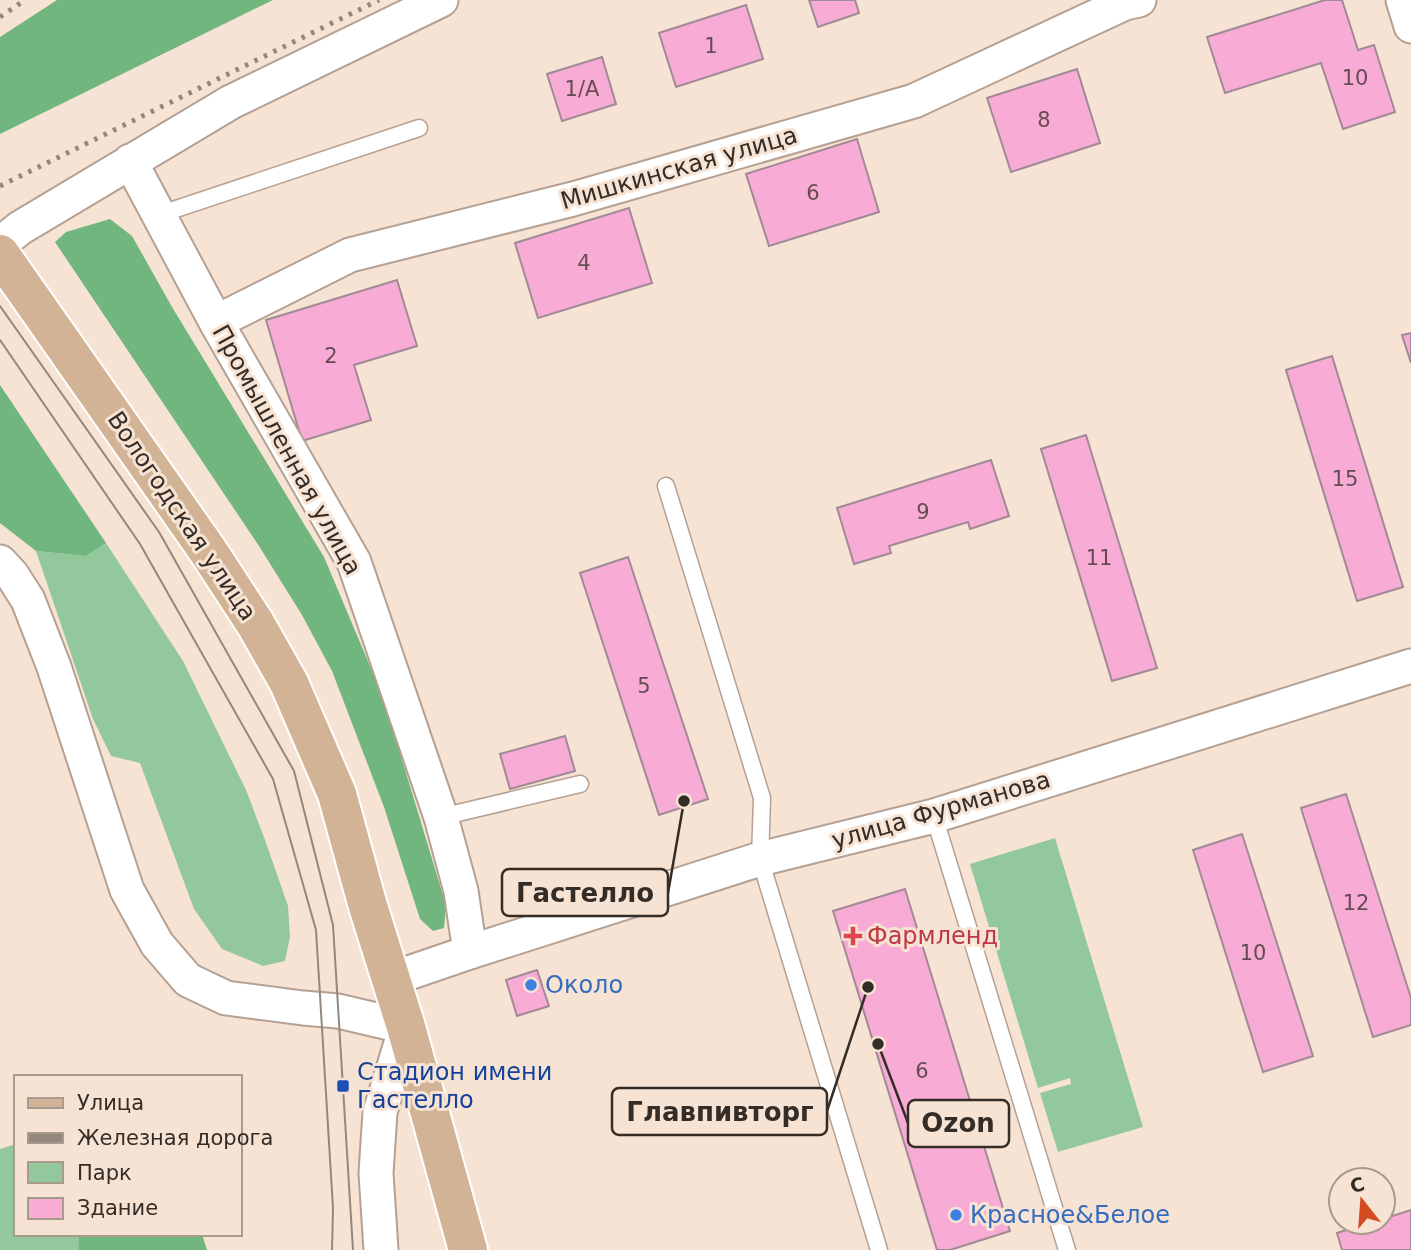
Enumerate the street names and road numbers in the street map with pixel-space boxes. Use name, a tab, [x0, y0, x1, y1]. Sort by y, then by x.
street label: Мишкинская улица	[558, 121, 800, 215]
street label: Промышленная улица	[207, 320, 367, 580]
street label: Вологодская улица	[102, 406, 262, 626]
street label: улица Фурманова	[829, 765, 1053, 855]

